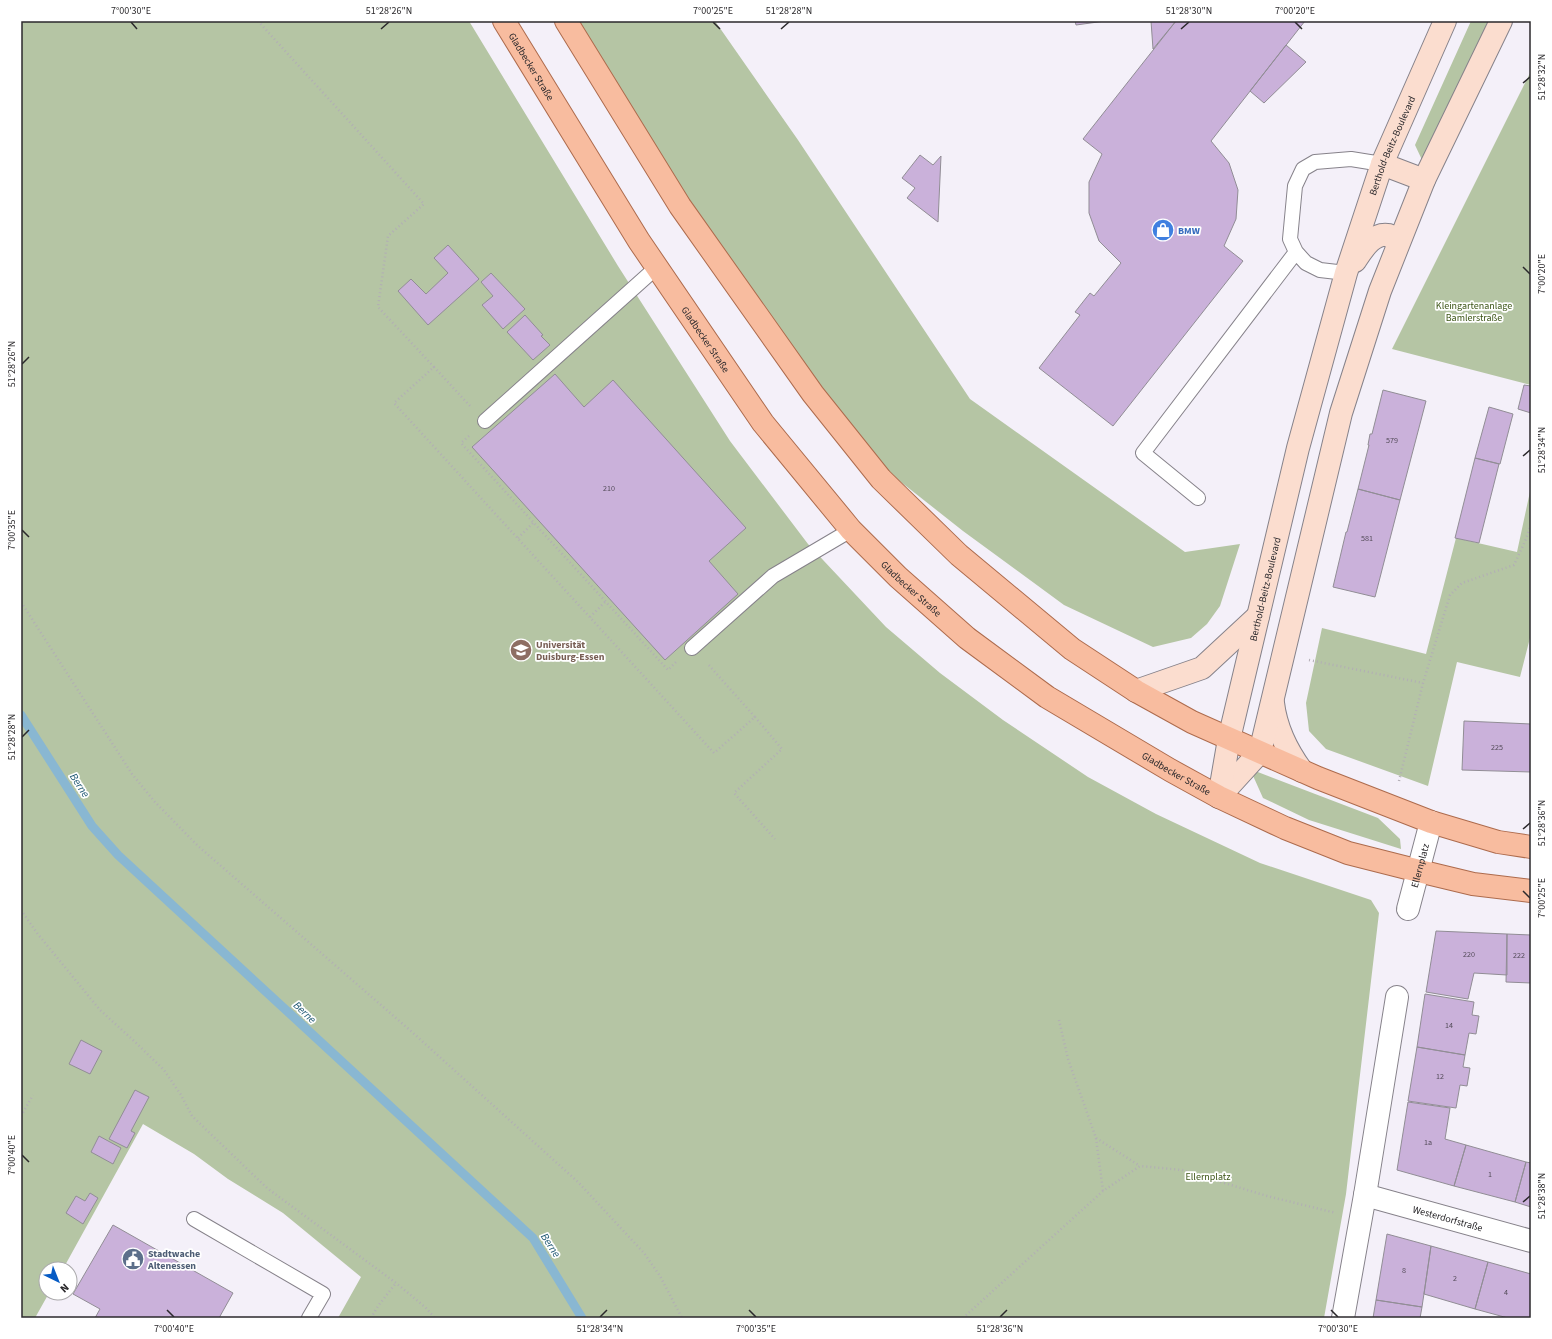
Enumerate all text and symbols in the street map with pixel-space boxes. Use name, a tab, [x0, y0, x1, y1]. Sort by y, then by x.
text: 7°00'30"E	[111, 4, 151, 18]
text: 51°28'26"N	[366, 4, 412, 18]
text: 7°00'25"E	[693, 4, 733, 18]
text: 51°28'28"N	[766, 4, 812, 18]
text: 51°28'30"N	[1166, 4, 1212, 18]
text: 7°00'20"E	[1275, 4, 1315, 18]
street label: Gladbecker Straße	[505, 30, 557, 103]
text: 51°28'32"N	[1535, 54, 1549, 100]
street label: Berthold-Beitz-Boulevard	[1366, 94, 1419, 197]
shop icon: BMW	[1150, 217, 1176, 243]
place label: BMW	[1178, 224, 1200, 238]
text: 7°00'20"E	[1535, 254, 1549, 294]
park label: Kleingartenanlage Bamlerstraße	[1436, 299, 1512, 325]
street label: Gladbecker Straße	[678, 304, 733, 376]
text: 51°28'26"N	[5, 341, 19, 387]
text: 51°28'34"N	[1535, 427, 1549, 473]
house number: 579	[1386, 435, 1398, 446]
house number: 210	[603, 483, 615, 494]
text: 7°00'35"E	[5, 510, 19, 550]
house number: 581	[1361, 533, 1373, 544]
street label: Berthold-Beitz-Boulevard	[1246, 536, 1285, 643]
street label: Gladbecker Straße	[878, 558, 944, 620]
school or university icon: Universität Duisburg-Essen	[508, 637, 534, 663]
place label: Universität Duisburg-Essen	[536, 638, 605, 664]
text: 51°28'28"N	[5, 714, 19, 760]
house number: 225	[1491, 742, 1503, 753]
street label: Gladbecker Straße	[1139, 749, 1213, 799]
water label: Berne	[66, 770, 93, 800]
text: 51°28'36"N	[1535, 800, 1549, 846]
street label: Ellernplatz	[1408, 842, 1433, 889]
text: 7°00'25"E	[1535, 878, 1549, 918]
house number: 220	[1463, 949, 1475, 960]
house number: 222	[1513, 950, 1525, 961]
water label: Berne	[290, 998, 319, 1027]
house number: 14	[1445, 1020, 1453, 1031]
house number: 12	[1436, 1071, 1444, 1082]
text: 7°00'40"E	[5, 1135, 19, 1175]
house number: 1a	[1424, 1137, 1432, 1148]
house number: 1	[1488, 1169, 1492, 1180]
park label: Ellernplatz	[1186, 1170, 1230, 1184]
text: 51°28'38"N	[1535, 1173, 1549, 1219]
street label: Westerdorfstraße	[1411, 1203, 1484, 1235]
water label: Berne	[537, 1230, 564, 1260]
public building icon: Stadtwache Altenessen	[120, 1246, 146, 1272]
place label: Stadtwache Altenessen	[147, 1247, 200, 1273]
north arrow	[38, 1261, 78, 1301]
house number: 8	[1402, 1265, 1406, 1276]
house number: 2	[1453, 1273, 1457, 1284]
text: N	[57, 1280, 72, 1296]
house number: 4	[1504, 1287, 1508, 1298]
text: 7°00'40"E	[154, 1322, 194, 1336]
text: 51°28'34"N	[577, 1322, 623, 1336]
text: 7°00'35"E	[736, 1322, 776, 1336]
text: 51°28'36"N	[977, 1322, 1023, 1336]
text: 7°00'30"E	[1318, 1322, 1358, 1336]

